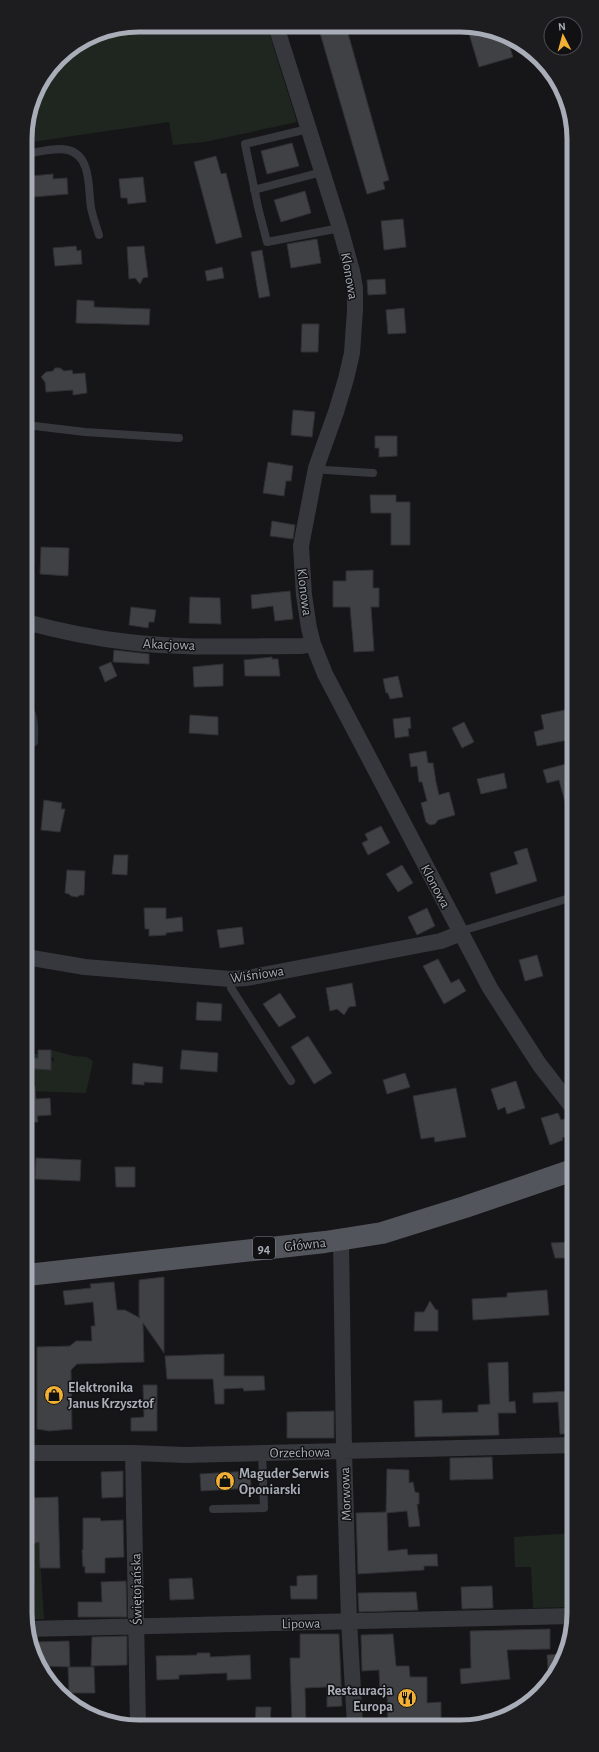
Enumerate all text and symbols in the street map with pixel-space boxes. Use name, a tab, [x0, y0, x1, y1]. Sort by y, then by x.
north arrow	[543, 16, 583, 56]
text: N	[558, 21, 566, 32]
street label: Klonowa	[338, 252, 360, 301]
street label: Klonowa	[294, 568, 314, 617]
street label: Akacjowa	[143, 637, 196, 653]
street label: Klonowa	[418, 862, 453, 911]
street label: Wiśniowa	[229, 964, 285, 986]
street label: Główna	[284, 1236, 327, 1254]
road number: 94	[253, 1237, 275, 1259]
place label: Elektronika Janus Krzysztof	[68, 1381, 155, 1411]
shop icon: Elektronika Janus Krzysztof	[43, 1384, 65, 1406]
street label: Orzechowa	[270, 1445, 331, 1461]
street label: Morwowa	[338, 1466, 354, 1521]
place label: Maguder Serwis Oponiarski	[239, 1467, 329, 1497]
shop icon: Maguder Serwis Oponiarski	[214, 1470, 236, 1492]
street label: Świętojańska	[126, 1552, 145, 1625]
street label: Lipowa	[282, 1617, 321, 1631]
place label: Restauracja Europa	[327, 1684, 393, 1714]
restaurant icon: Restauracja Europa	[396, 1687, 418, 1709]

